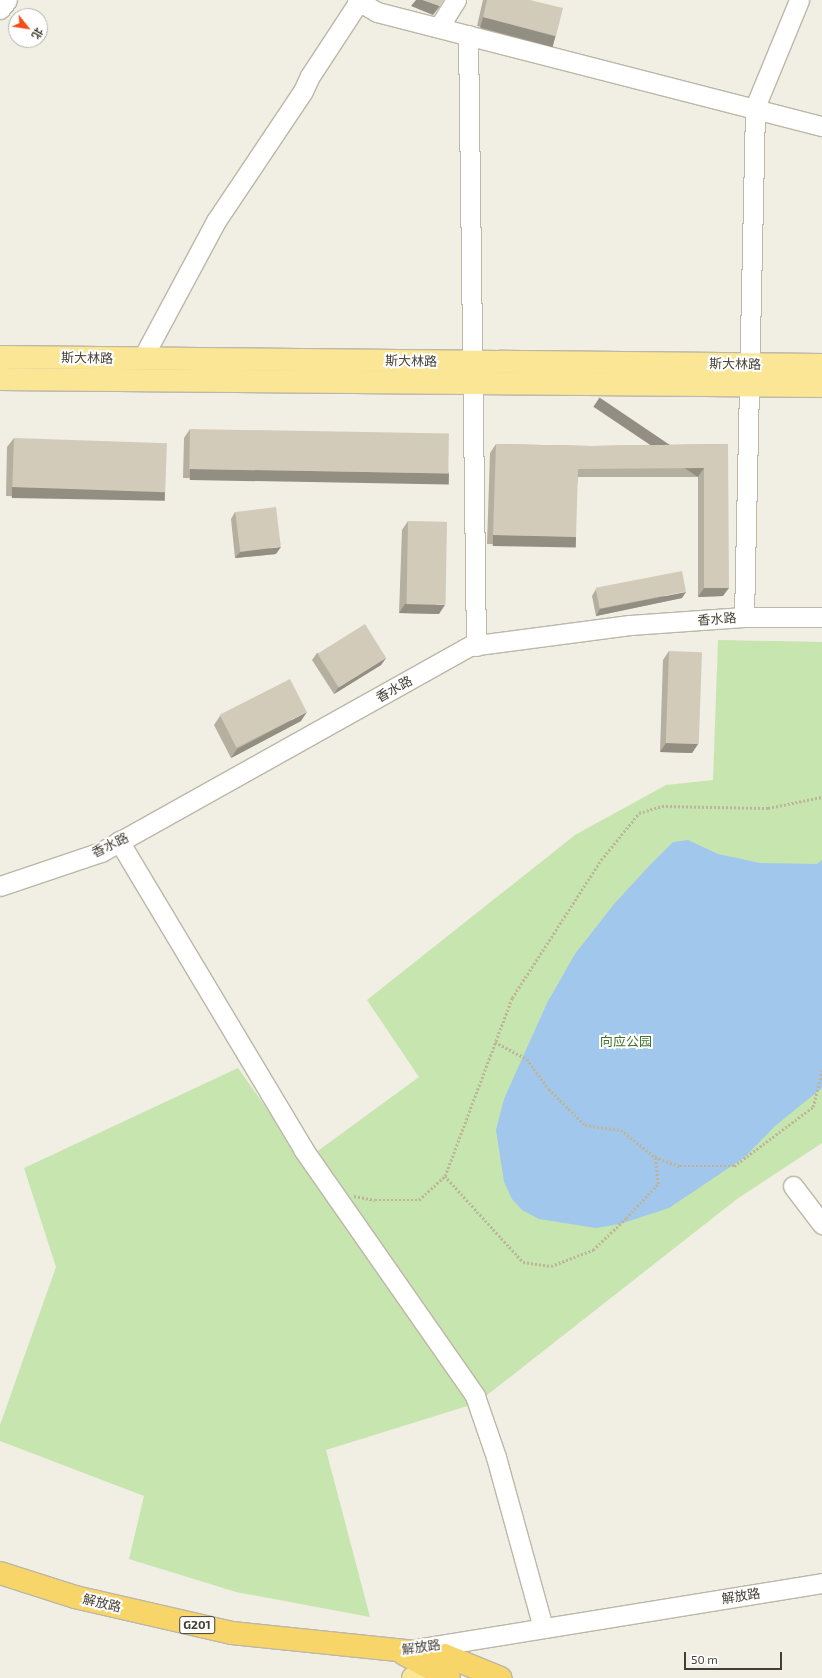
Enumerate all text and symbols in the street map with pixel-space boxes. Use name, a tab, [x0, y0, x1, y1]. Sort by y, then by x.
north arrow	[8, 8, 48, 48]
text: 北	[30, 26, 46, 42]
street label: 斯大林路	[61, 350, 113, 366]
street label: 斯大林路	[385, 353, 437, 369]
street label: 斯大林路	[709, 356, 761, 372]
street label: 香水路	[697, 610, 737, 628]
street label: 香水路	[373, 673, 415, 705]
street label: 香水路	[89, 829, 131, 861]
park label: 向应公园	[600, 1033, 652, 1049]
street label: 解放路	[721, 1585, 761, 1607]
street label: 解放路	[81, 1591, 123, 1615]
road number: G201	[179, 1615, 215, 1635]
street label: 解放路	[401, 1637, 441, 1657]
scale bar	[686, 1644, 784, 1670]
text: 50 m	[691, 1652, 718, 1666]

